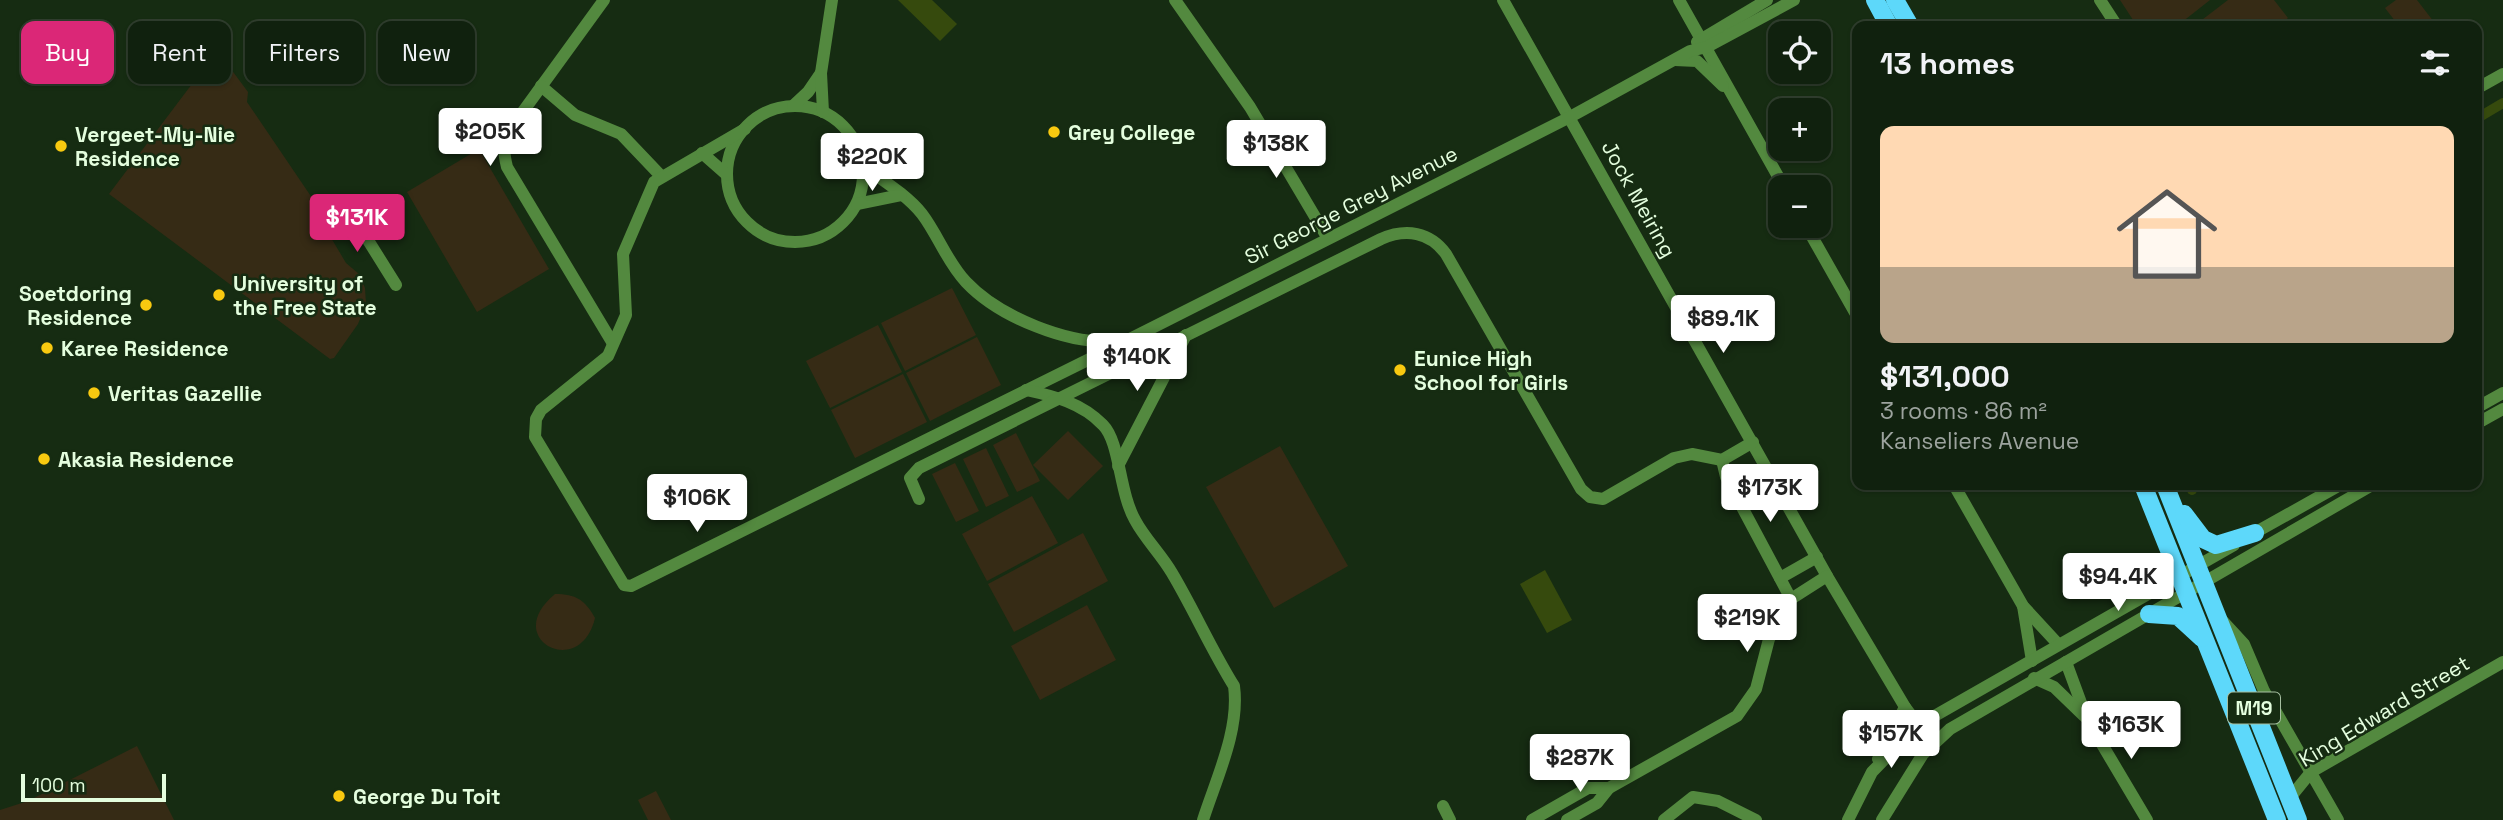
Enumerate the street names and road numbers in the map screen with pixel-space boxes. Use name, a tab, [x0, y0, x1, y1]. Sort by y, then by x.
street label: Jock Meiring	[1596, 136, 1682, 262]
street label: Sir George Grey Avenue	[1240, 140, 1462, 270]
street label: King Edward Street	[2294, 649, 2474, 773]
road number: M19	[2228, 692, 2280, 723]

